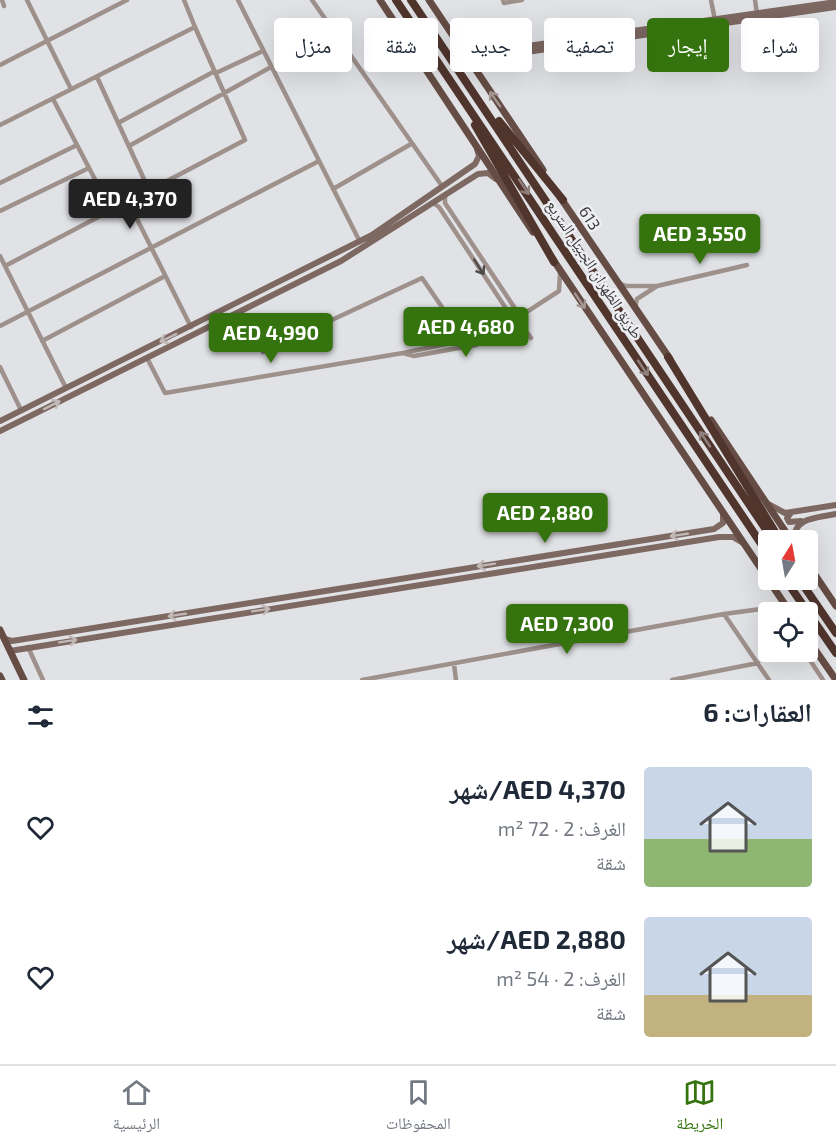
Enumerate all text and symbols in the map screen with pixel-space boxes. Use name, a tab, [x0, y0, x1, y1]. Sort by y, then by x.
chip: منزل	[274, 18, 352, 72]
chip: شقة	[364, 18, 438, 72]
chip: جديد	[450, 18, 532, 72]
chip: تصفية	[544, 18, 635, 72]
chip: إيجار	[647, 18, 729, 72]
chip: شراء	[741, 18, 819, 72]
one-way arrow	[489, 91, 501, 108]
pin: AED 4,370	[61, 179, 199, 230]
one-way arrow	[518, 179, 530, 195]
text: AED 4,370	[83, 186, 177, 210]
street label: طريق الظهران الجبيل السريع	[542, 196, 647, 343]
street label: 613	[576, 202, 605, 233]
pin: AED 3,550	[631, 214, 769, 265]
text: AED 3,550	[653, 221, 747, 245]
one-way arrow	[473, 258, 485, 275]
one-way arrow	[573, 293, 586, 310]
pin: AED 4,680	[397, 307, 535, 358]
pin: AED 4,990	[202, 313, 340, 364]
text: AED 4,680	[417, 314, 515, 338]
text: AED 4,990	[223, 320, 319, 344]
one-way arrow	[159, 332, 177, 344]
one-way arrow	[637, 359, 649, 375]
one-way arrow	[43, 399, 61, 410]
one-way arrow	[699, 431, 711, 448]
pin: AED 2,880	[476, 493, 614, 544]
text: AED 2,880	[497, 500, 593, 524]
one-way arrow	[669, 529, 689, 540]
north arrow	[758, 530, 818, 590]
map controls	[758, 530, 818, 662]
one-way arrow	[477, 560, 496, 571]
button: locate	[758, 602, 818, 662]
pin: AED 7,300	[498, 604, 636, 655]
one-way arrow	[250, 605, 270, 616]
one-way arrow	[168, 609, 187, 620]
text: AED 7,300	[520, 611, 614, 635]
one-way arrow	[58, 635, 77, 646]
text: العقارات: 6	[703, 696, 812, 727]
icon: filters	[24, 700, 57, 733]
text: AED 4,370/شهر	[450, 773, 626, 804]
icon: home	[692, 791, 764, 863]
icon: heart	[24, 811, 57, 844]
text: الغرف: 2 · 72 m²	[498, 816, 626, 840]
text: شقة	[596, 850, 626, 874]
text: AED 2,880/شهر	[447, 923, 626, 954]
icon: home	[692, 941, 764, 1013]
icon: heart	[24, 961, 57, 994]
text: الغرف: 2 · 54 m²	[496, 966, 626, 990]
text: شقة	[596, 1000, 626, 1024]
tab: الرئيسية	[113, 1076, 160, 1139]
tab: المحفوظات	[386, 1076, 451, 1139]
tab: الخريطة	[676, 1076, 723, 1139]

